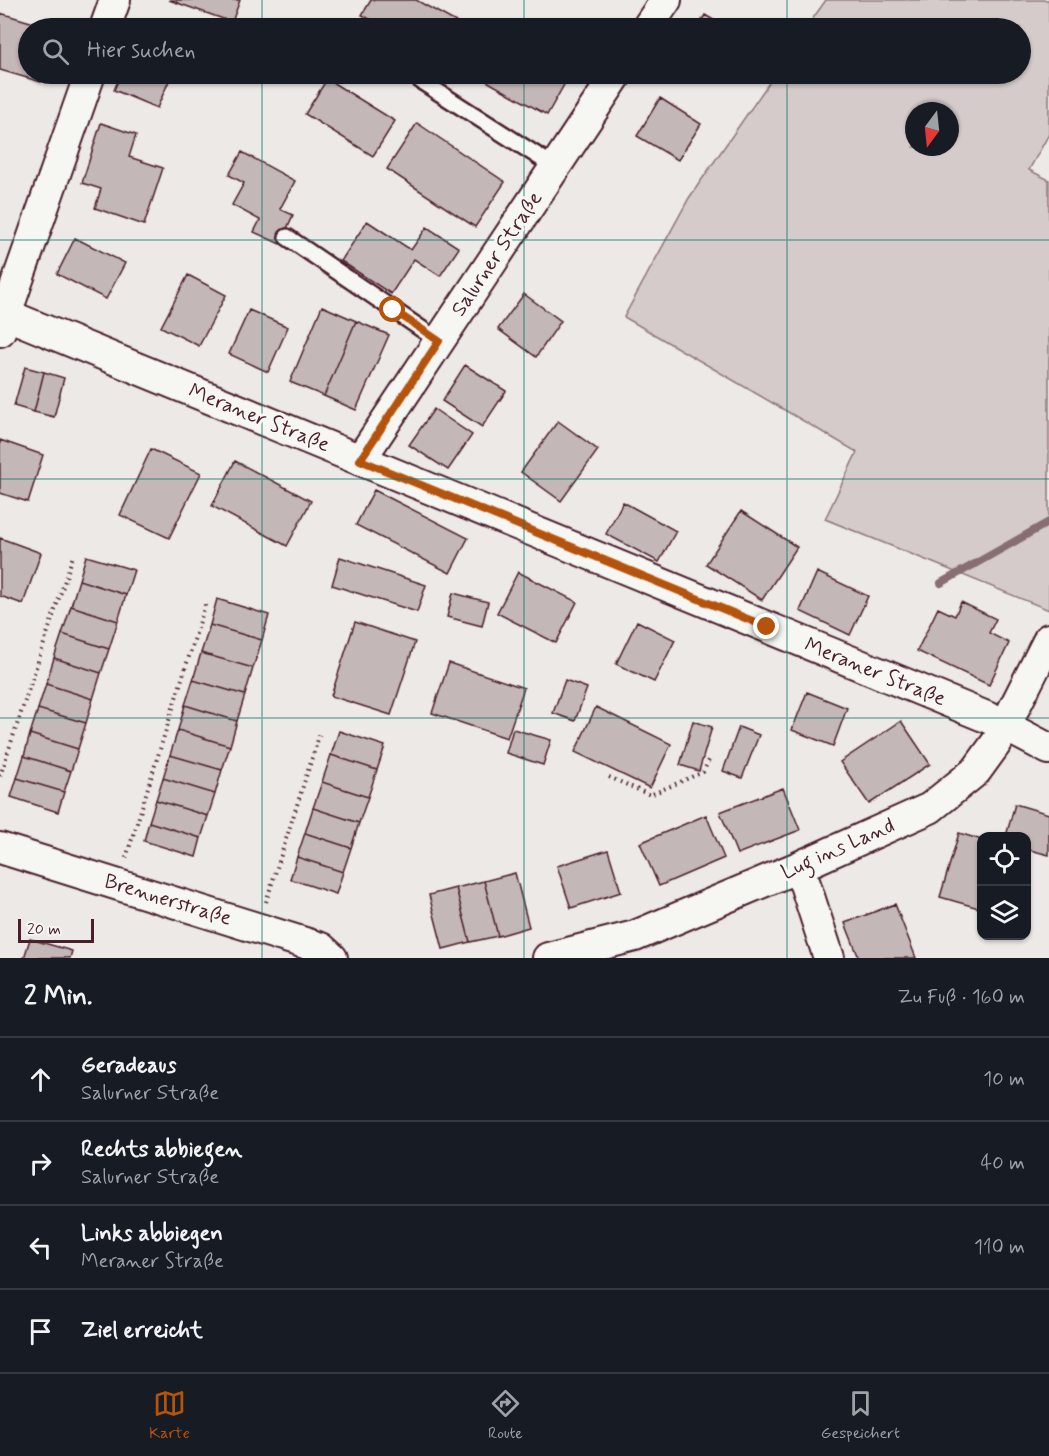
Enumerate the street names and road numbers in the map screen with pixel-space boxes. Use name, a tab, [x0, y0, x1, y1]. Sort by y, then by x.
street label: Salurner Straße	[445, 186, 549, 322]
street label: Meraner Straße	[184, 377, 334, 459]
street label: Meraner Straße	[800, 631, 950, 713]
street label: Lug ins Land	[777, 812, 900, 888]
street label: Brennerstraße	[101, 867, 235, 933]

